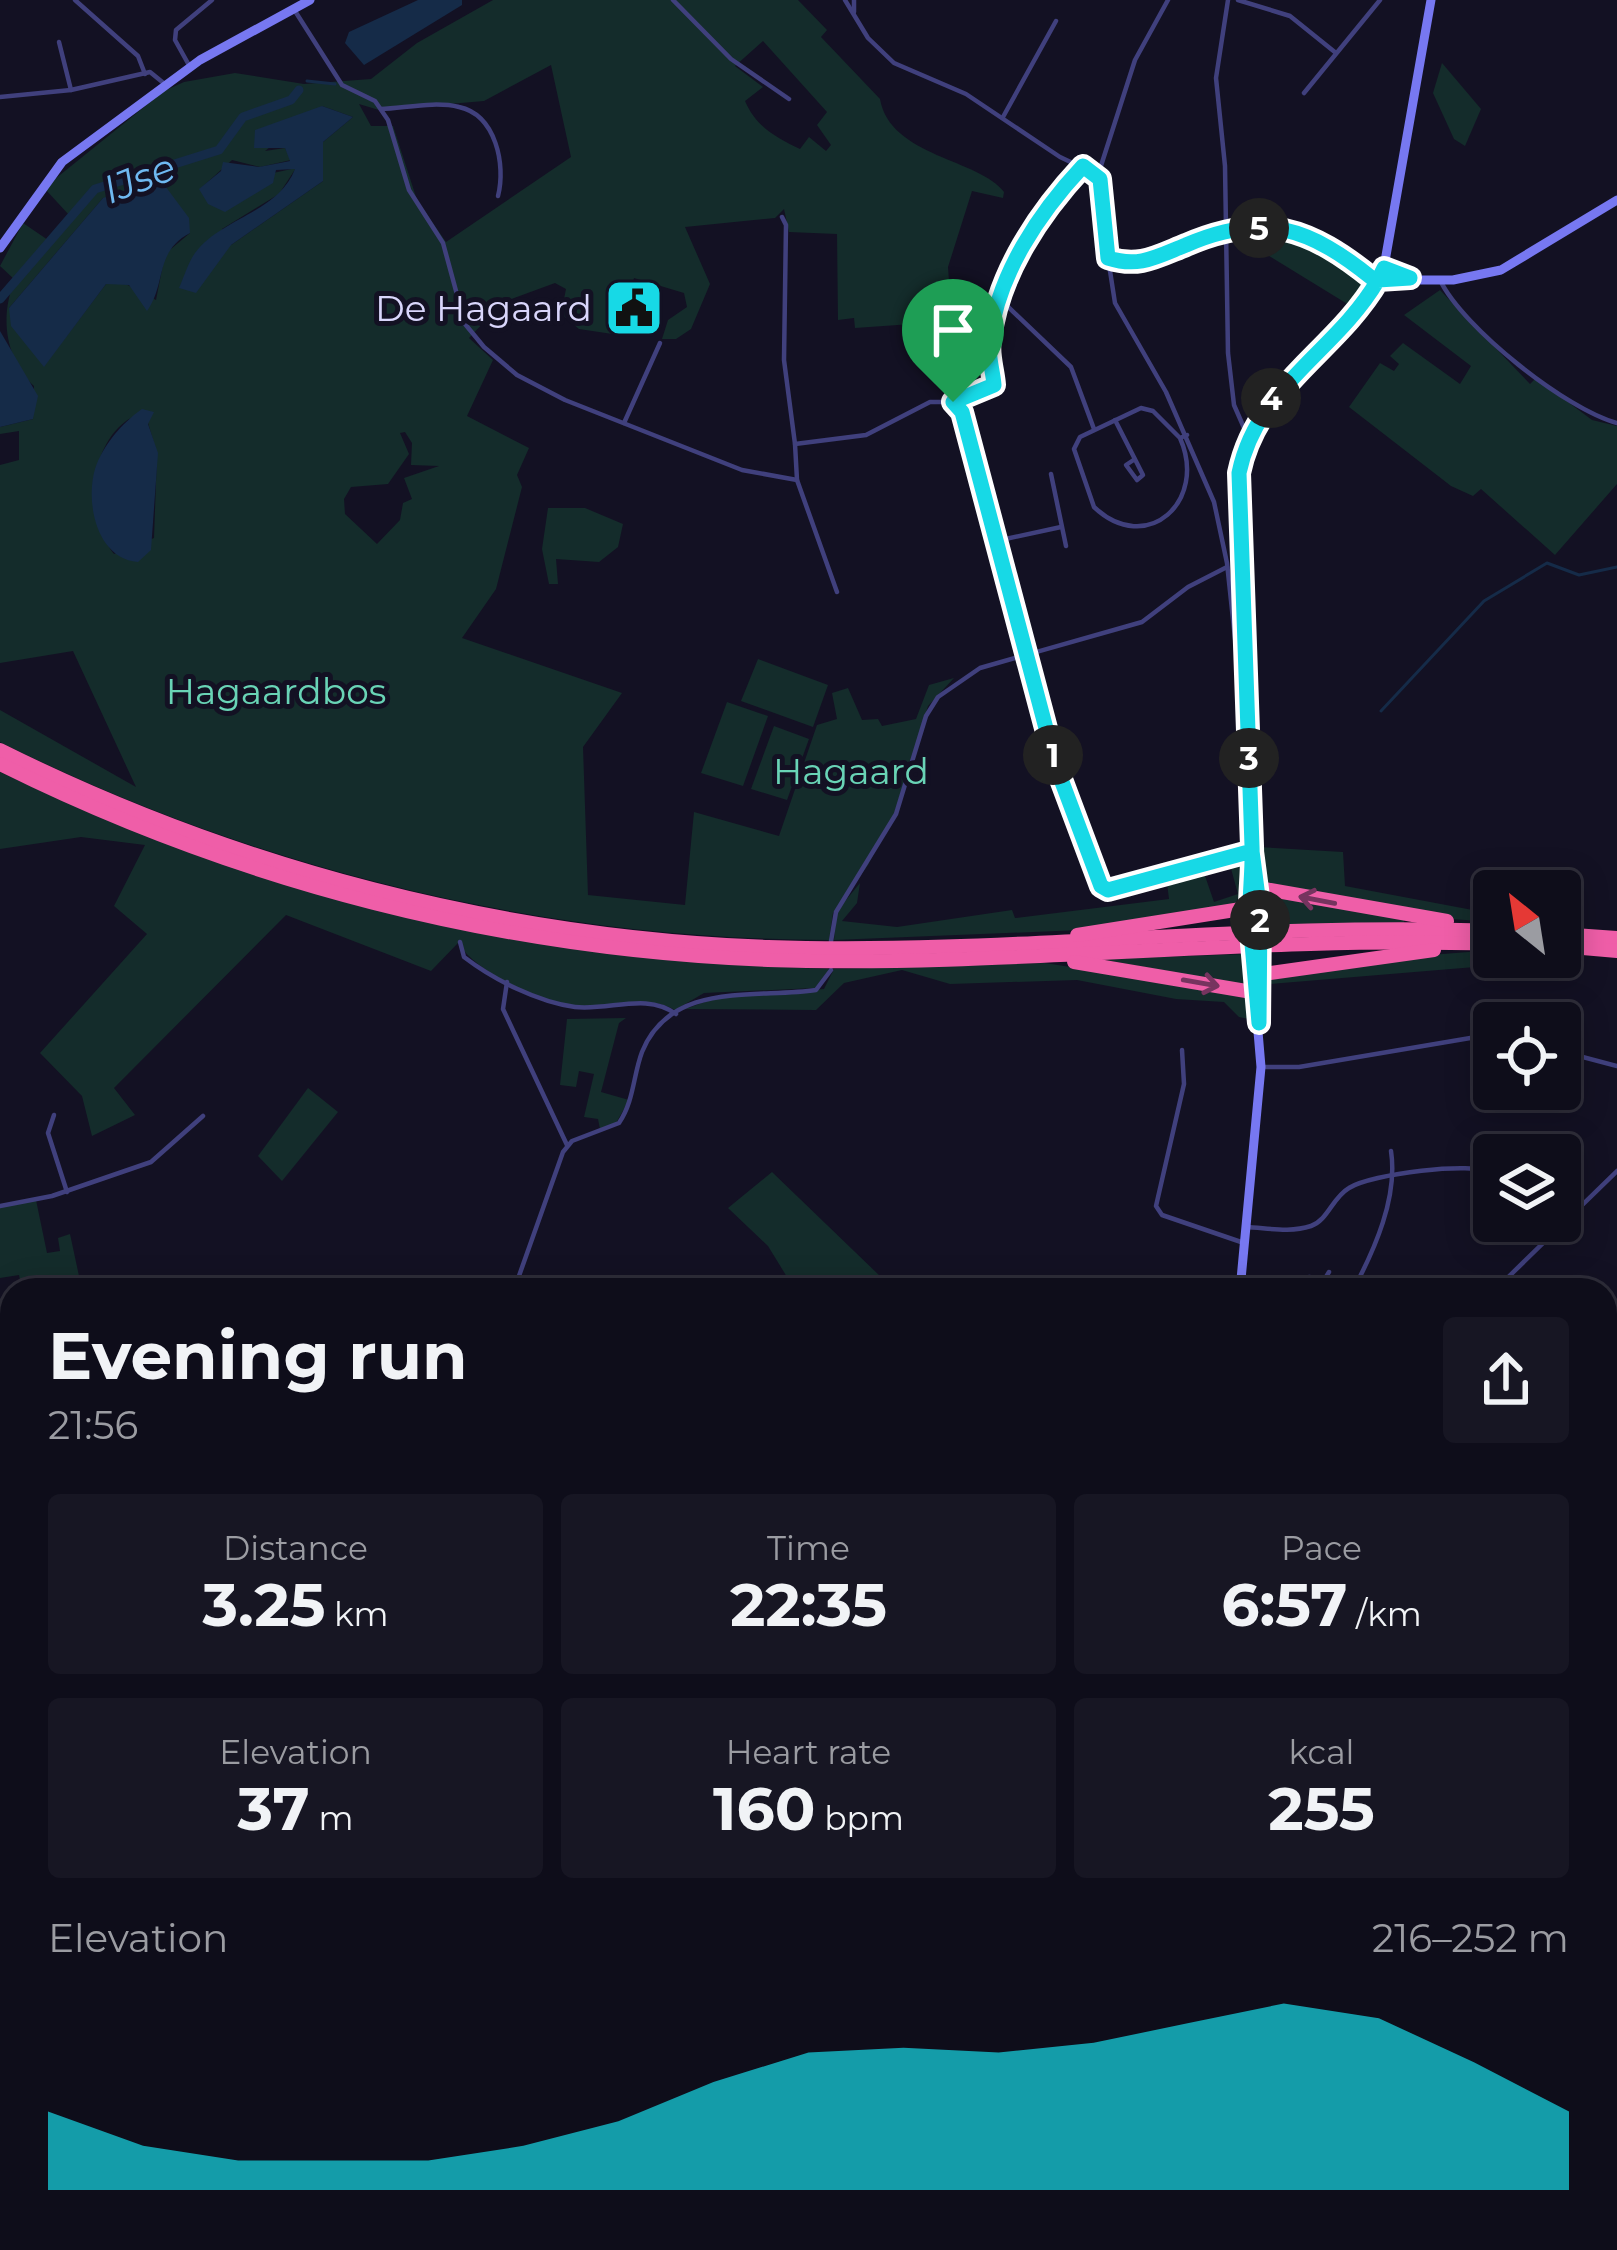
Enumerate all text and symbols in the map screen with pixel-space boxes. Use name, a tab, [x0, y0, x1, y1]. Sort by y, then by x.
water label: IJse	[96, 142, 182, 214]
pin: 5	[1229, 198, 1289, 258]
text: 5	[1249, 208, 1269, 248]
public building icon: De Hagaard	[603, 277, 665, 339]
pin	[902, 279, 1004, 402]
place label: De Hagaard	[375, 286, 592, 330]
icon: arrive	[920, 297, 986, 363]
pin: 4	[1241, 368, 1301, 428]
text: 4	[1260, 378, 1282, 418]
park label: Hagaardbos	[166, 669, 386, 713]
pin: 1	[1023, 725, 1083, 785]
pin: 3	[1219, 728, 1279, 788]
text: 1	[1047, 735, 1059, 775]
text: 3	[1239, 738, 1259, 778]
park label: Hagaard	[773, 749, 929, 793]
north arrow	[1473, 870, 1581, 978]
map controls	[1473, 870, 1581, 1242]
one-way arrow	[1298, 888, 1337, 910]
pin: 2	[1230, 890, 1290, 950]
text: 2	[1250, 900, 1270, 940]
one-way arrow	[1181, 972, 1220, 995]
button: locate	[1473, 1002, 1581, 1110]
button: layers	[1473, 1134, 1581, 1242]
text: Evening run	[48, 1315, 468, 1396]
button: share	[1443, 1317, 1569, 1443]
text: 21:56	[48, 1401, 138, 1449]
text: Distance	[223, 1528, 368, 1568]
text: Time	[767, 1528, 850, 1568]
text: Pace	[1281, 1528, 1362, 1568]
text: 3.25	[202, 1568, 325, 1641]
text: 22:35	[730, 1568, 887, 1641]
text: 6:57	[1221, 1568, 1347, 1641]
text: km	[325, 1594, 389, 1634]
text: /km	[1347, 1594, 1422, 1634]
text: Elevation	[219, 1732, 372, 1772]
text: Heart rate	[726, 1732, 891, 1772]
text: kcal	[1289, 1732, 1354, 1772]
text: 37	[238, 1772, 310, 1845]
text: 160	[713, 1772, 816, 1845]
text: 255	[1268, 1772, 1375, 1845]
text: m	[310, 1798, 353, 1838]
text: bpm	[816, 1798, 904, 1838]
text: Elevation	[48, 1914, 228, 1962]
text: 216–252 m	[1372, 1914, 1569, 1962]

